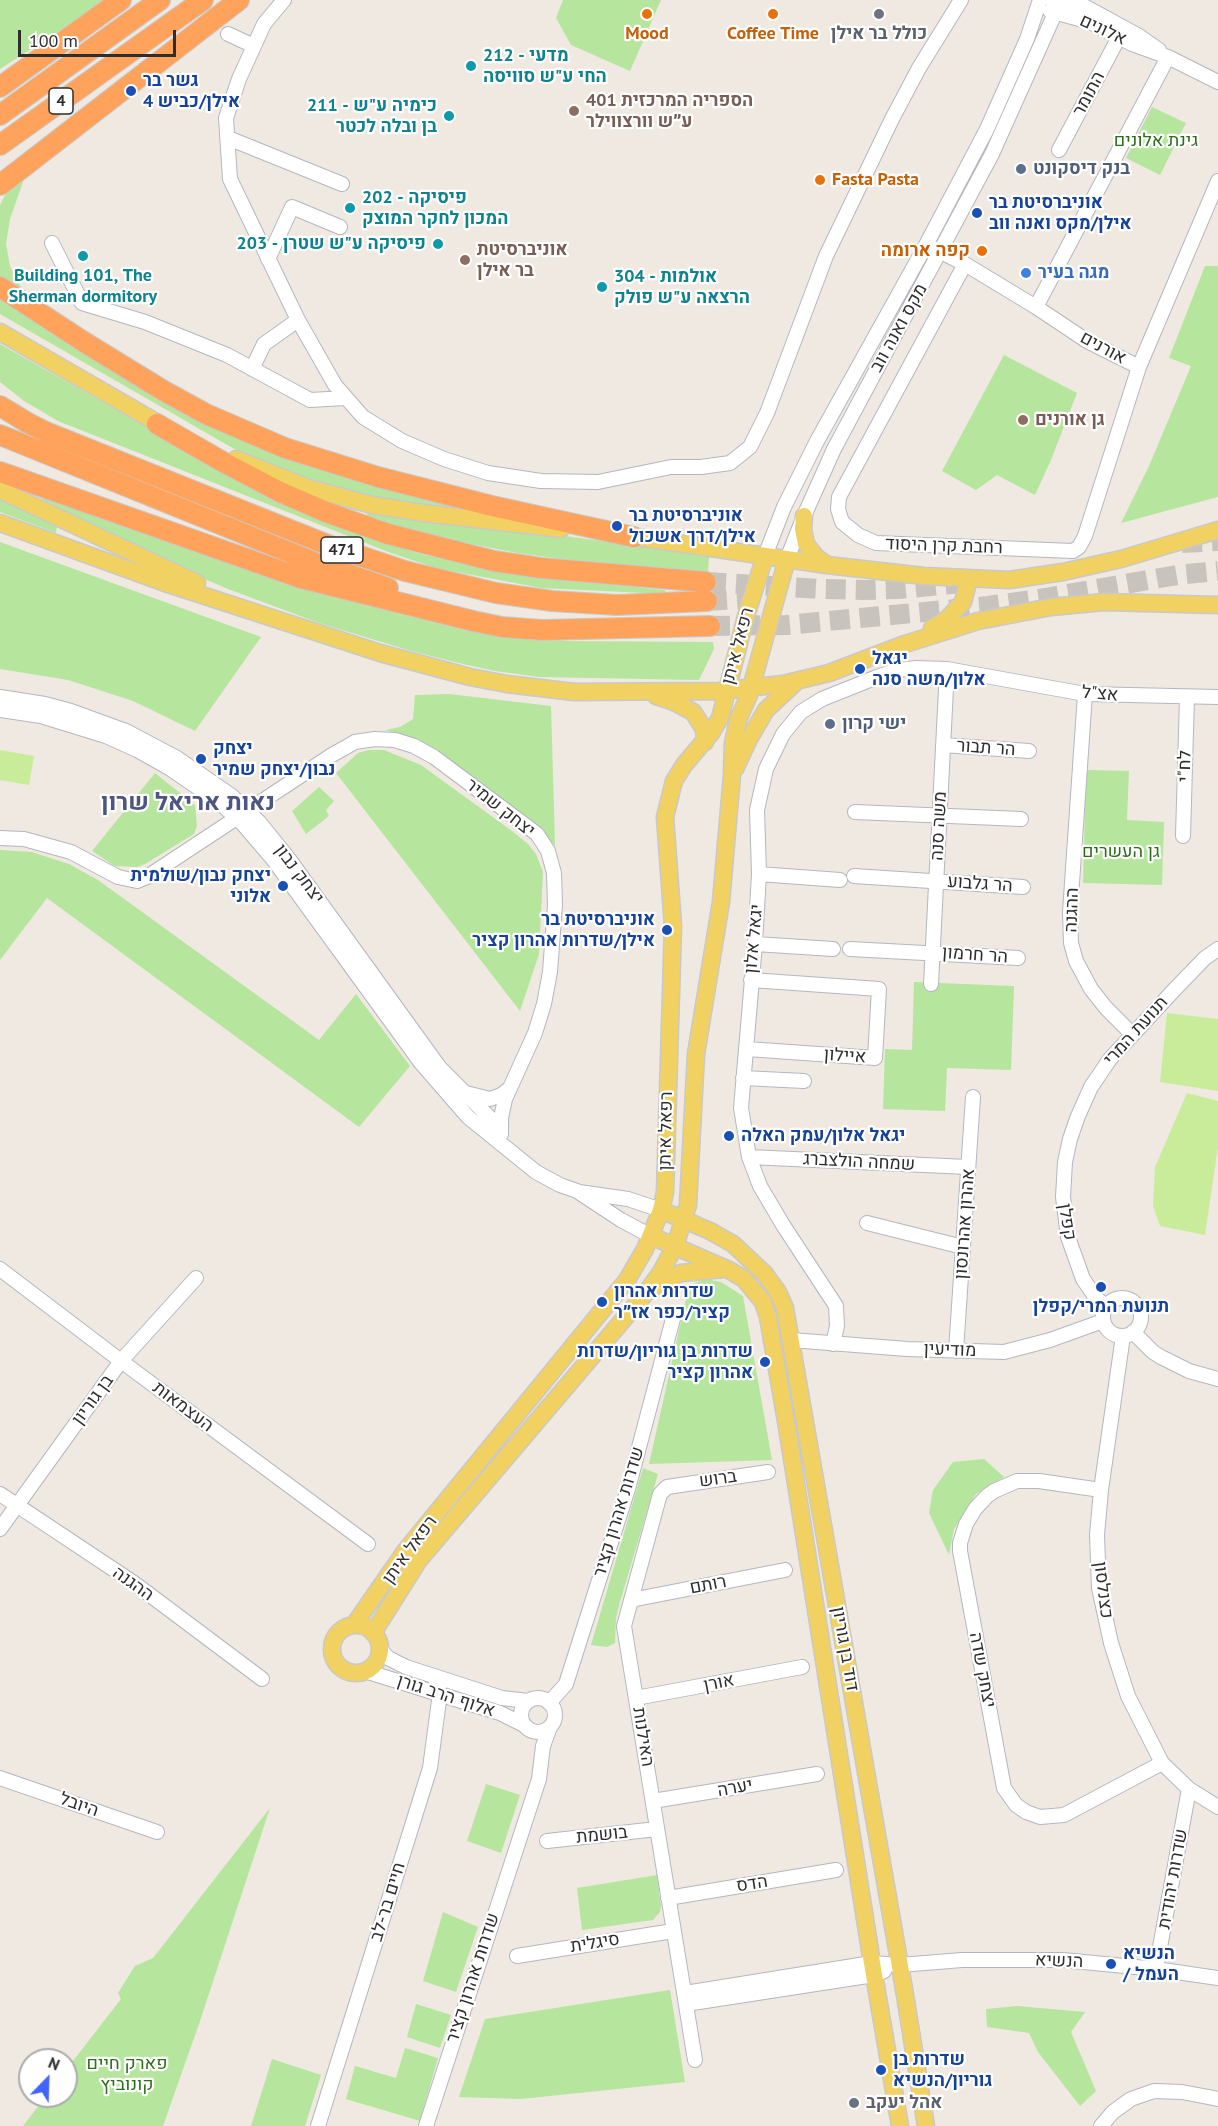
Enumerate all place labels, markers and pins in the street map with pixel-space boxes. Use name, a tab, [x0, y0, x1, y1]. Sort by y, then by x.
marker: Mood	[640, 7, 654, 21]
marker: Coffee Time	[766, 7, 780, 21]
marker: כולל בר אילן	[872, 7, 886, 21]
place label: Mood	[625, 23, 669, 45]
place label: Coffee Time	[727, 23, 819, 45]
place label: כולל בר אילן	[831, 23, 927, 45]
place label: 212 - מדעי החי ע"ש סוויסה	[483, 45, 607, 88]
marker: 212 - מדעי החי ע"ש סוויסה	[464, 59, 478, 73]
place label: גשר בר אילן/כביש 4	[143, 70, 240, 112]
marker: גשר בר אילן/כביש 4	[124, 84, 138, 98]
place label: 401 הספריה המרכזית ע״ש וורצווילר	[586, 90, 753, 132]
place label: 211 - כימיה ע"ש בן ובלה לכטר	[307, 95, 437, 138]
marker: 401 הספריה המרכזית ע״ש וורצווילר	[567, 104, 581, 118]
marker: 211 - כימיה ע"ש בן ובלה לכטר	[442, 109, 456, 123]
place label: בנק דיסקונט	[1033, 158, 1130, 180]
marker: בנק דיסקונט	[1014, 162, 1028, 176]
place label: Fasta Pasta	[832, 169, 919, 191]
marker: Fasta Pasta	[813, 173, 827, 187]
place label: 202 - פיסיקה המכון לחקר המוצק	[362, 187, 508, 230]
place label: אוניברסיטת בר אילן/מקס ואנה ווב	[989, 192, 1132, 234]
marker: 202 - פיסיקה המכון לחקר המוצק	[343, 201, 357, 215]
marker: אוניברסיטת בר אילן/מקס ואנה ווב	[970, 206, 984, 220]
place label: 203 - פיסיקה ע"ש שטרן	[237, 233, 426, 255]
marker: 203 - פיסיקה ע"ש שטרן	[431, 237, 445, 251]
place label: אוניברסיטת בר אילן	[477, 239, 568, 282]
place label: קפה ארומה	[881, 240, 970, 262]
marker: קפה ארומה	[975, 244, 989, 258]
marker: Building 101, The Sherman dormitory	[76, 249, 90, 263]
marker: אוניברסיטת בר אילן	[458, 253, 472, 267]
place label: מגה בעיר	[1038, 262, 1110, 284]
place label: Building 101, The Sherman dormitory	[9, 265, 157, 308]
place label: 304 - אולמות הרצאה ע"ש פולק	[614, 266, 750, 308]
marker: מגה בעיר	[1019, 266, 1033, 280]
marker: 304 - אולמות הרצאה ע"ש פולק	[595, 280, 609, 294]
place label: גן אורנים	[1035, 409, 1105, 431]
marker: גן אורנים	[1016, 413, 1030, 427]
place label: אוניברסיטת בר אילן/דרך אשכול	[629, 505, 756, 548]
marker: אוניברסיטת בר אילן/דרך אשכול	[610, 519, 624, 533]
place label: יגאל אלון/משה סנה	[872, 648, 986, 690]
marker: יגאל אלון/משה סנה	[853, 662, 867, 676]
place label: ישי קרון	[842, 713, 906, 735]
marker: ישי קרון	[823, 717, 837, 731]
place label: יצחק נבון/יצחק שמיר	[213, 738, 335, 780]
marker: יצחק נבון/יצחק שמיר	[194, 752, 208, 766]
place label: יצחק נבון/שולמית אלוני	[131, 865, 271, 908]
marker: יצחק נבון/שולמית אלוני	[276, 879, 290, 893]
place label: אוניברסיטת בר אילן/שדרות אהרון קציר	[472, 909, 655, 952]
marker: אוניברסיטת בר אילן/שדרות אהרון קציר	[660, 923, 674, 937]
place label: יגאל אלון/עמק האלה	[741, 1125, 905, 1147]
marker: יגאל אלון/עמק האלה	[722, 1129, 736, 1143]
marker: תנועת המרי/קפלן	[1094, 1280, 1108, 1294]
place label: שדרות אהרון קציר/כפר אז״ר	[614, 1281, 730, 1324]
marker: שדרות אהרון קציר/כפר אז״ר	[595, 1295, 609, 1309]
place label: תנועת המרי/קפלן	[1033, 1296, 1169, 1318]
place label: שדרות בן גוריון/שדרות אהרון קציר	[577, 1341, 753, 1384]
marker: שדרות בן גוריון/שדרות אהרון קציר	[758, 1355, 772, 1369]
place label: הנשיא / העמל	[1123, 1943, 1179, 1986]
marker: הנשיא / העמל	[1104, 1957, 1118, 1971]
place label: שדרות בן גוריון/הנשיא	[893, 2049, 992, 2092]
marker: שדרות בן גוריון/הנשיא	[874, 2063, 888, 2077]
place label: אהל יעקב	[866, 2092, 942, 2114]
marker: אהל יעקב	[847, 2096, 861, 2110]

